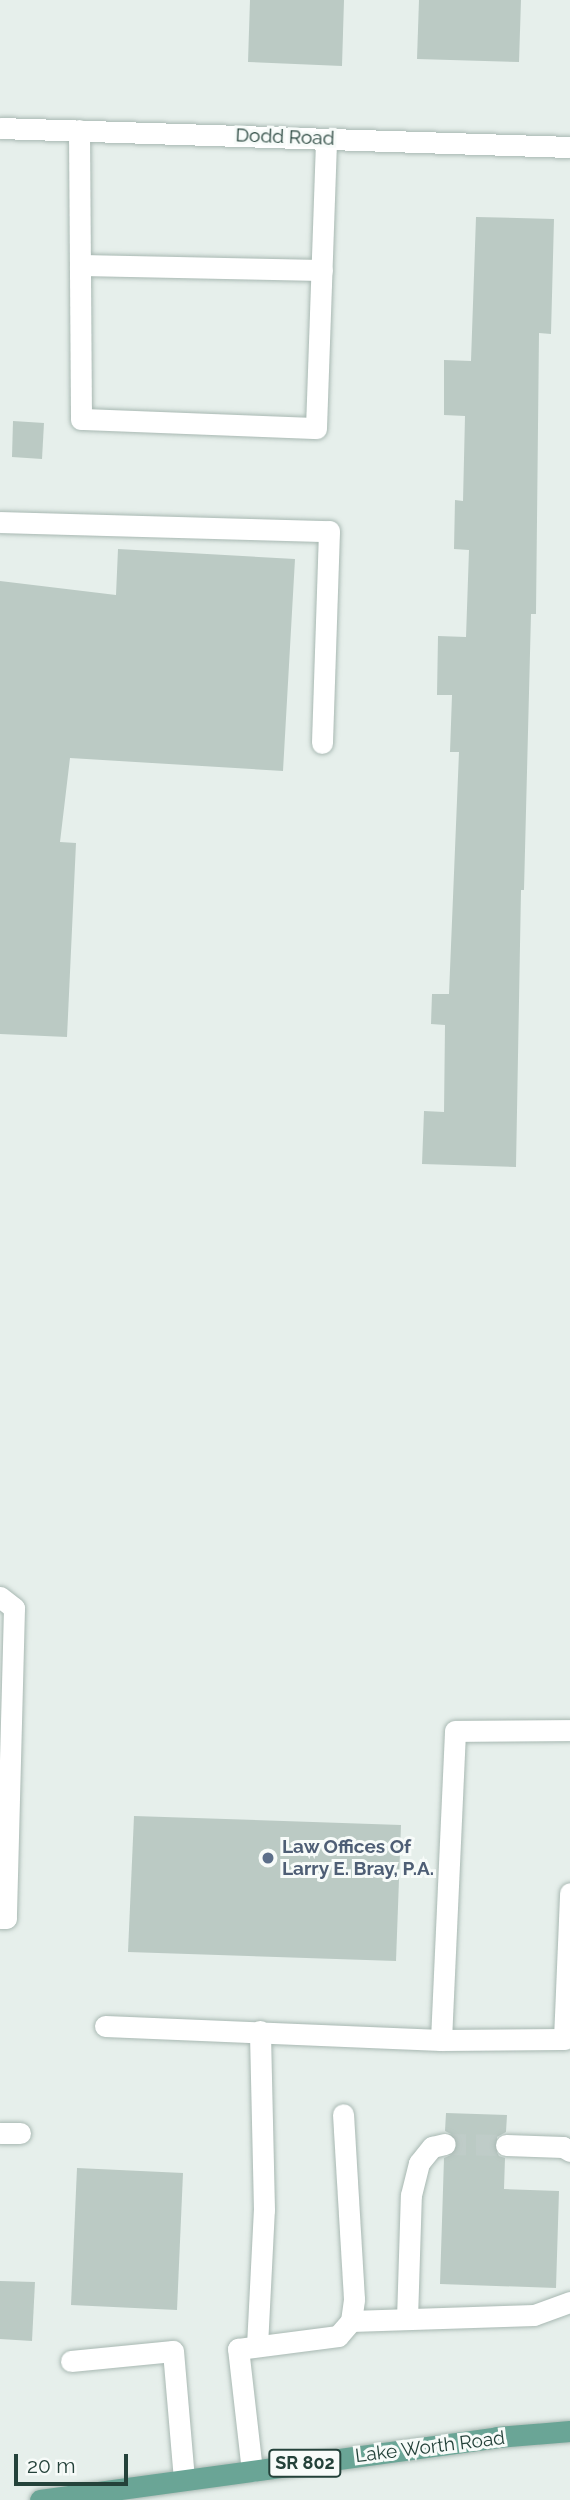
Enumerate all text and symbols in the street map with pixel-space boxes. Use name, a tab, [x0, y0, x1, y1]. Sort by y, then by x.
street label: Dodd Road	[235, 124, 335, 150]
place label: Law Offices Of Larry E. Bray, P.A.	[282, 1836, 435, 1880]
marker: Law Offices Of Larry E. Bray, P.A.	[260, 1850, 276, 1866]
street label: Lake Worth Road	[353, 2426, 507, 2468]
scale bar	[18, 2440, 131, 2484]
road number: SR 802	[268, 2448, 342, 2477]
text: 20 m	[27, 2453, 75, 2478]

